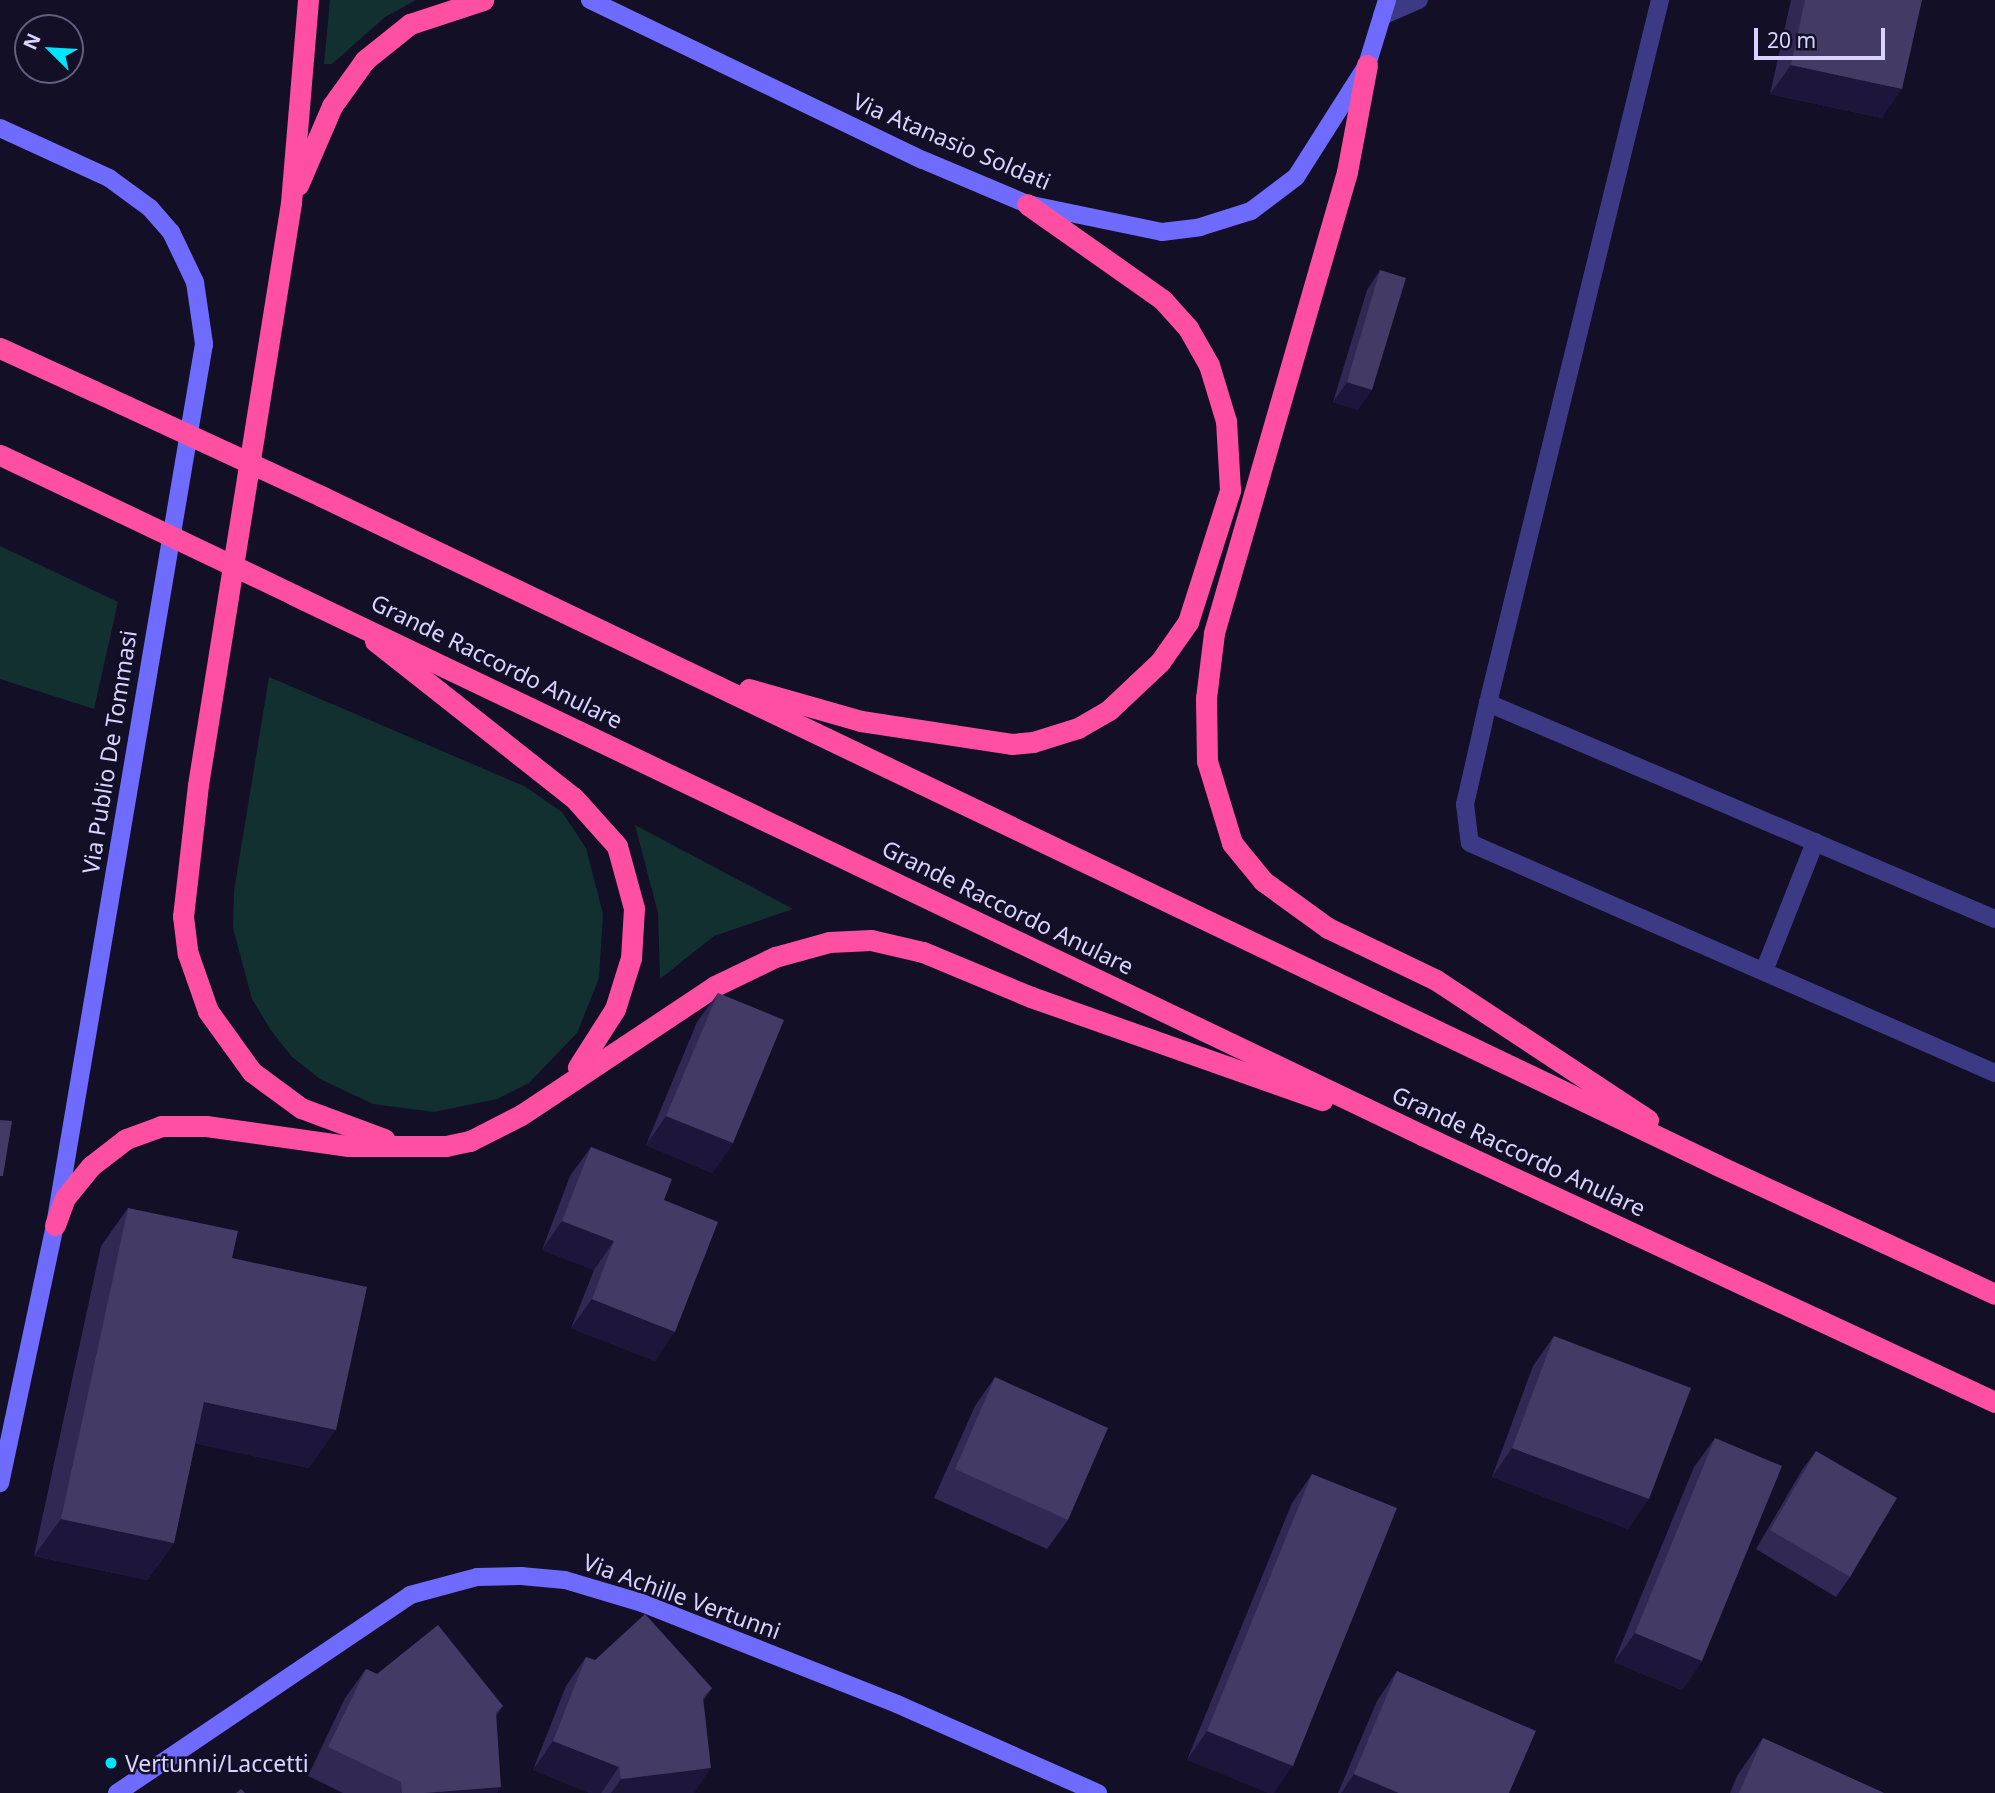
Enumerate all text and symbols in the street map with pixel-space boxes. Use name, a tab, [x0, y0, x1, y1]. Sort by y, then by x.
north arrow	[14, 14, 84, 84]
scale bar	[1757, 14, 1888, 58]
text: 20 m	[1767, 26, 1816, 54]
text: N	[17, 29, 47, 54]
street label: Via Atanasio Soldati	[849, 87, 1055, 195]
street label: Grande Raccordo Anulare	[367, 588, 627, 734]
street label: Via Publio De Tommasi	[76, 628, 142, 876]
street label: Grande Raccordo Anulare	[878, 834, 1138, 980]
street label: Grande Raccordo Anulare	[1388, 1080, 1650, 1222]
street label: Via Achille Vertunni	[580, 1547, 784, 1645]
place label: Vertunni/Laccetti	[125, 1749, 309, 1777]
marker: Vertunni/Laccetti	[103, 1755, 119, 1771]

